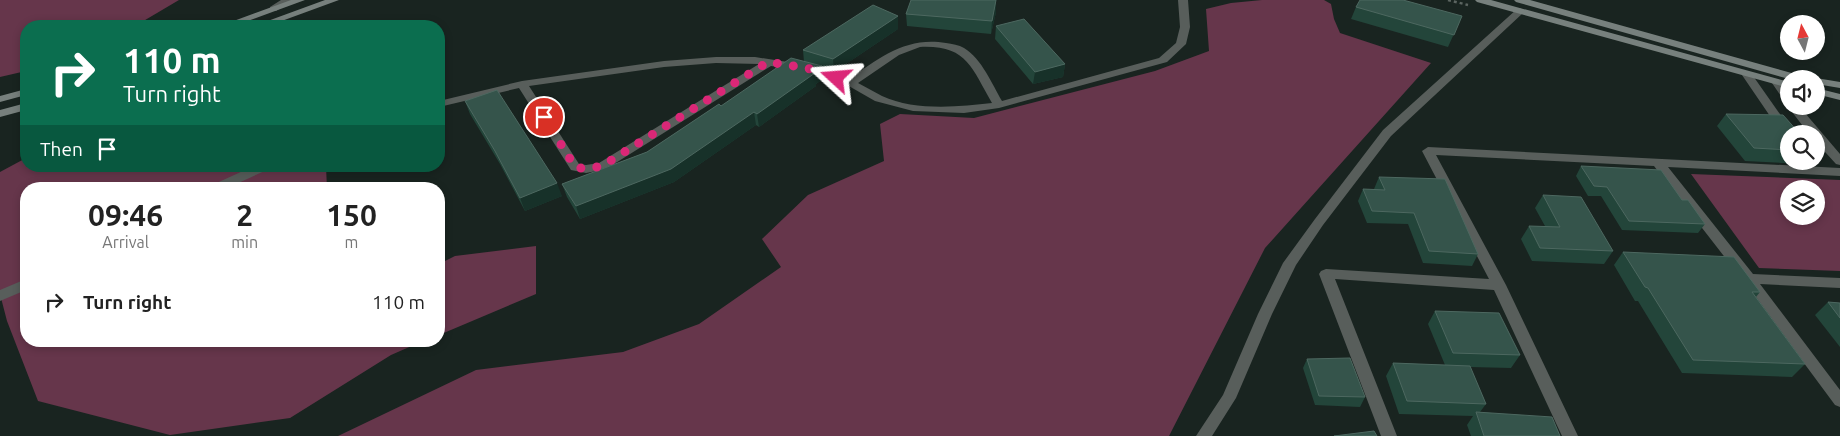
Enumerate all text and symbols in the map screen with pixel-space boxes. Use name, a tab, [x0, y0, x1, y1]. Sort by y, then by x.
north arrow	[1780, 15, 1825, 60]
map controls	[1780, 15, 1825, 225]
icon: right	[40, 40, 105, 105]
text: 110 m	[123, 40, 221, 80]
position arrow	[809, 51, 861, 103]
button: sound	[1780, 70, 1825, 115]
text: Turn right	[123, 81, 221, 106]
pin	[523, 96, 565, 138]
icon: arrive	[530, 103, 558, 131]
button: search	[1780, 125, 1825, 170]
icon: arrive	[93, 135, 121, 163]
text: Then	[40, 138, 83, 160]
button: layers	[1780, 180, 1825, 225]
text: 09:46	[88, 198, 163, 232]
text: 2	[236, 198, 253, 232]
text: 150	[326, 198, 377, 232]
text: Arrival	[102, 233, 149, 251]
text: min	[231, 233, 258, 251]
text: m	[345, 233, 358, 251]
icon: right	[40, 288, 68, 316]
text: Turn right	[83, 291, 171, 313]
text: 110 m	[372, 291, 425, 313]

